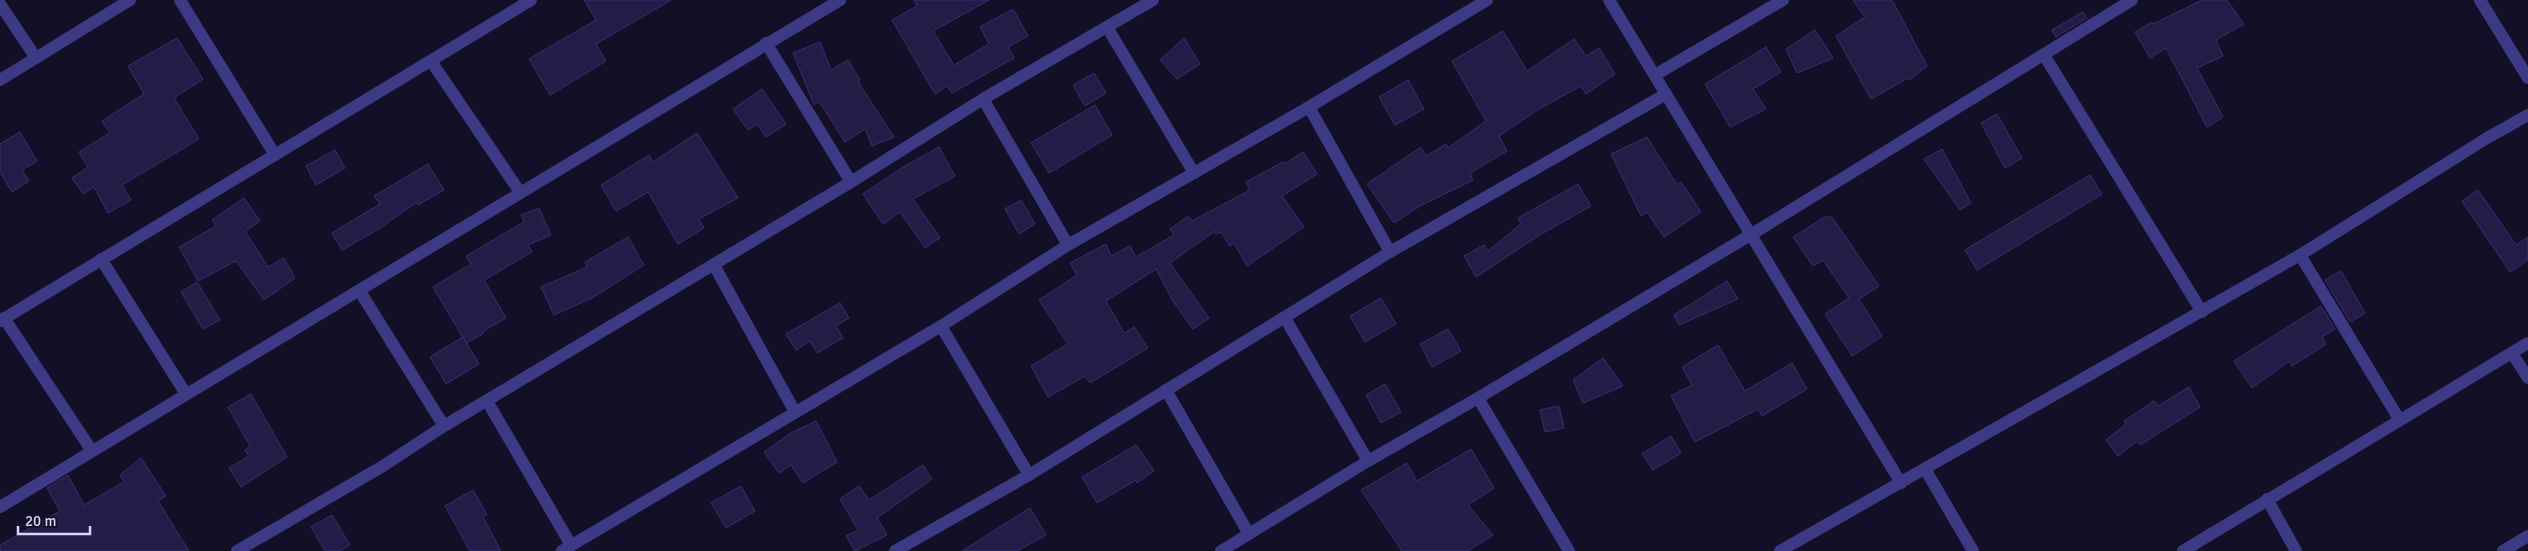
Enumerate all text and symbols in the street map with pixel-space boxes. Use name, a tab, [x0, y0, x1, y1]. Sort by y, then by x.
scale bar	[18, 504, 90, 536]
text: 20 m	[25, 512, 56, 530]

